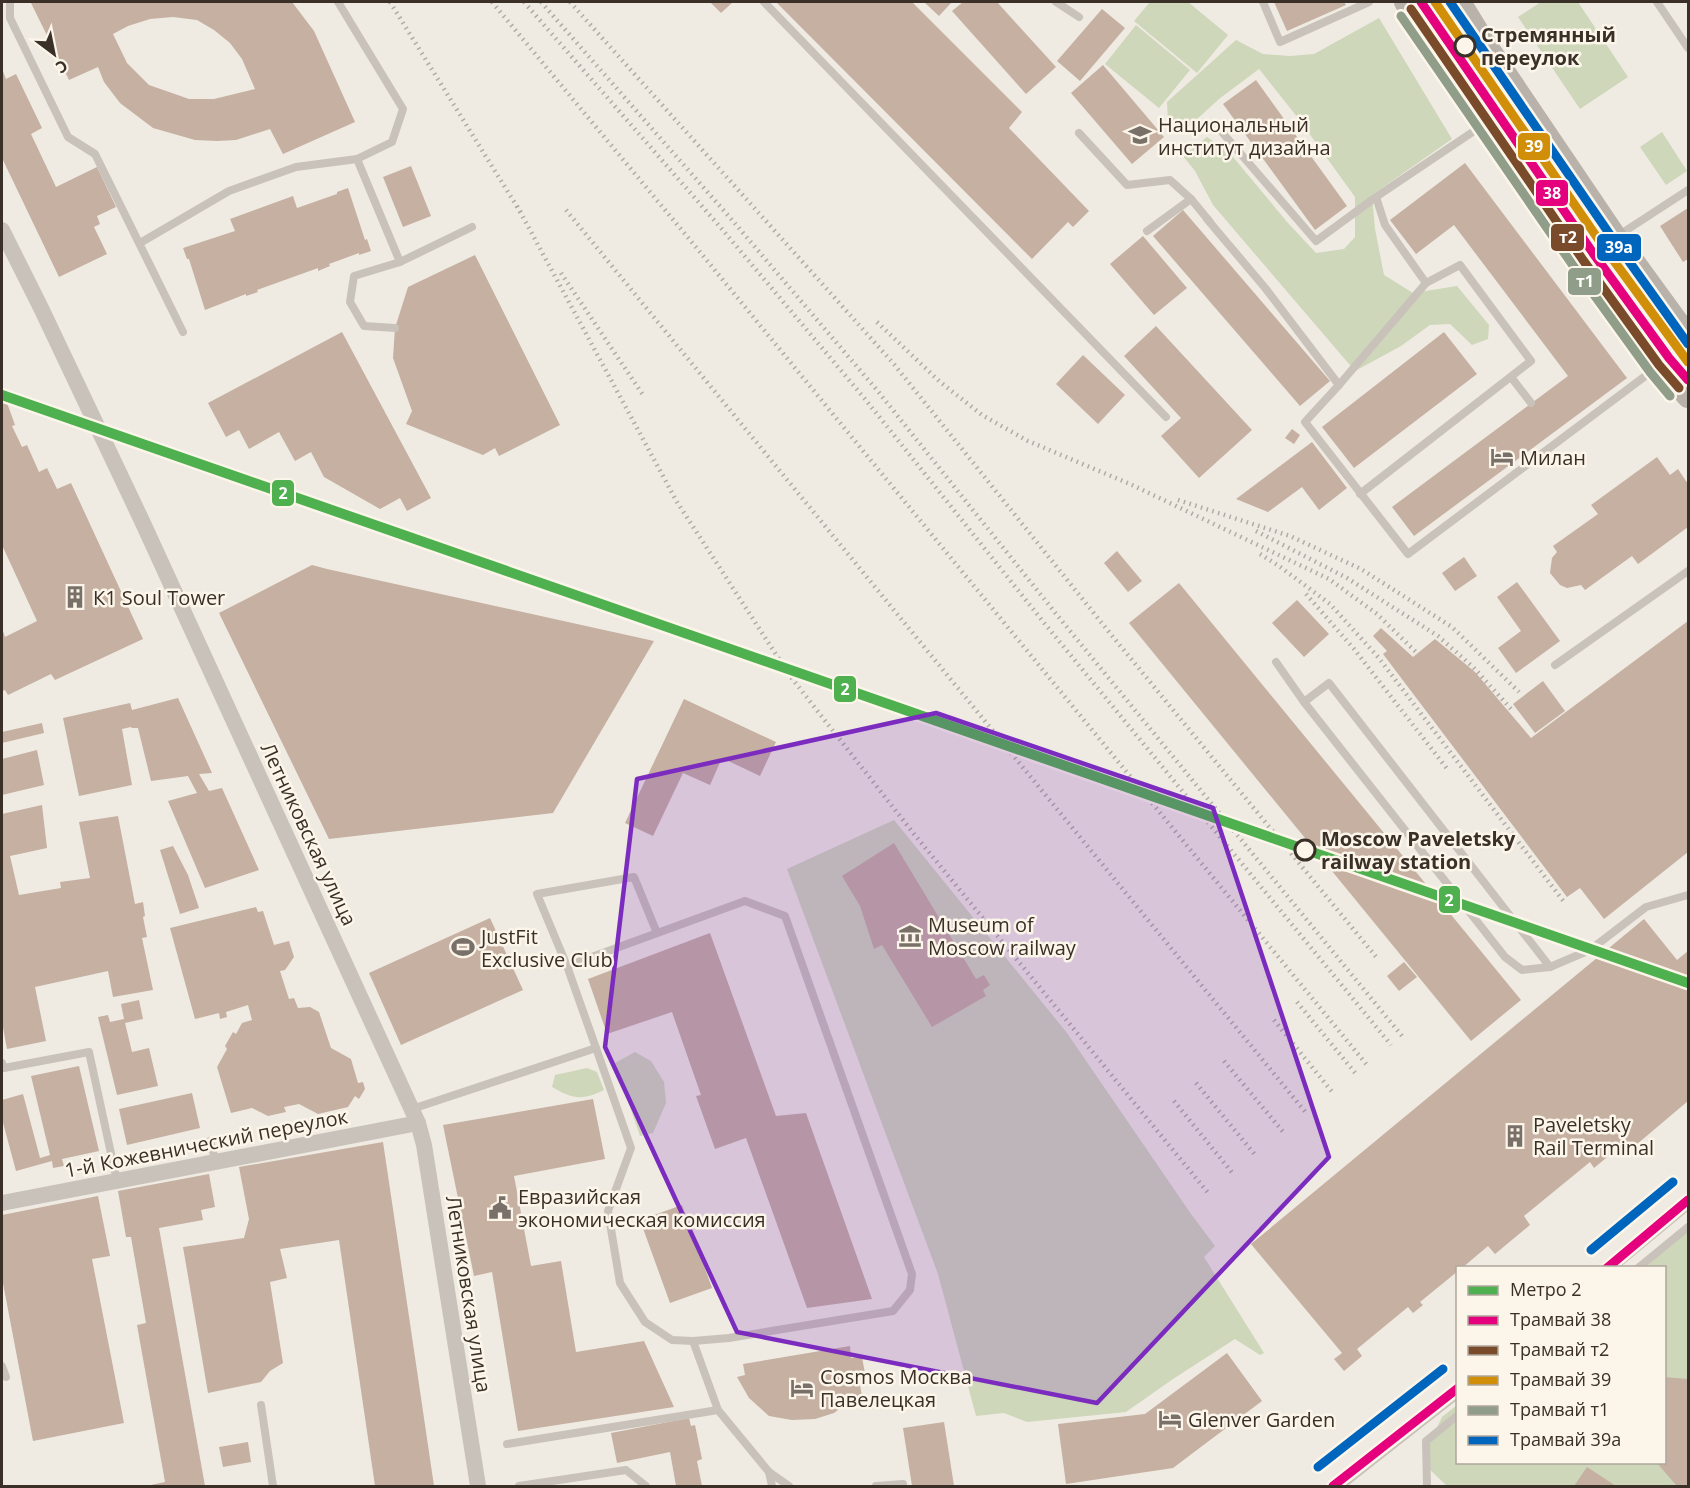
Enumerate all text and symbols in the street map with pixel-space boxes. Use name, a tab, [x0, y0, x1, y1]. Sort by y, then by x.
place label: Стремянный переулок	[1481, 21, 1616, 71]
north arrow	[24, 24, 84, 84]
marker: Стремянный переулок	[1454, 35, 1476, 57]
text: С	[52, 55, 72, 79]
place label: Национальный институт дизайна	[1158, 111, 1331, 161]
school or university icon: Национальный институт дизайна	[1127, 122, 1153, 148]
line badge: 39	[1517, 132, 1551, 161]
text: 39	[1525, 135, 1543, 157]
line badge: 38	[1535, 179, 1569, 207]
text: 38	[1543, 182, 1561, 204]
line badge: т2	[1550, 223, 1585, 252]
text: т2	[1559, 226, 1577, 248]
line badge: 39а	[1596, 233, 1642, 262]
text: 39а	[1605, 236, 1633, 258]
line badge: т1	[1567, 267, 1602, 296]
text: т1	[1576, 270, 1594, 292]
hotel icon: Милан	[1489, 444, 1515, 470]
place label: Милан	[1520, 444, 1586, 471]
line badge: 2	[271, 479, 295, 507]
text: 2	[278, 482, 288, 504]
building icon: К1 Soul Tower	[62, 584, 88, 610]
place label: К1 Soul Tower	[93, 584, 225, 611]
line badge: 2	[833, 675, 857, 703]
text: 2	[840, 678, 850, 700]
street label: Летниковская улица	[255, 738, 363, 930]
place label: Moscow Paveletsky railway station	[1321, 825, 1516, 875]
marker: Moscow Paveletsky railway station	[1294, 839, 1316, 861]
line badge: 2	[1438, 885, 1461, 914]
text: 2	[1444, 889, 1454, 911]
place label: Museum of Moscow railway	[928, 911, 1077, 961]
place label: JustFit Exclusive Club	[479, 923, 613, 973]
museum icon: Museum of Moscow railway	[897, 923, 923, 949]
sports icon: JustFit Exclusive Club	[450, 934, 476, 960]
street label: 1-й Кожевнический переулок	[62, 1102, 350, 1184]
place label: Paveletsky Rail Terminal	[1533, 1111, 1654, 1161]
building icon: Paveletsky Rail Terminal	[1502, 1123, 1528, 1149]
place label: Евразийская экономическая комиссия	[518, 1183, 766, 1233]
street label: Летниковская улица	[440, 1194, 498, 1394]
public building icon: Евразийская экономическая комиссия	[487, 1195, 513, 1221]
legend	[1456, 1266, 1666, 1464]
text: Метро 2	[1510, 1277, 1582, 1301]
text: Трамвай 38	[1510, 1307, 1611, 1331]
text: Трамвай т2	[1510, 1337, 1609, 1361]
place label: Cosmos Москва Павелецкая	[820, 1363, 972, 1413]
text: Трамвай 39	[1510, 1367, 1611, 1391]
hotel icon: Cosmos Москва Павелецкая	[789, 1375, 815, 1401]
text: Трамвай т1	[1510, 1397, 1609, 1421]
hotel icon: Glenver Garden	[1157, 1406, 1183, 1432]
place label: Glenver Garden	[1188, 1406, 1335, 1433]
text: Трамвай 39а	[1510, 1427, 1621, 1451]

